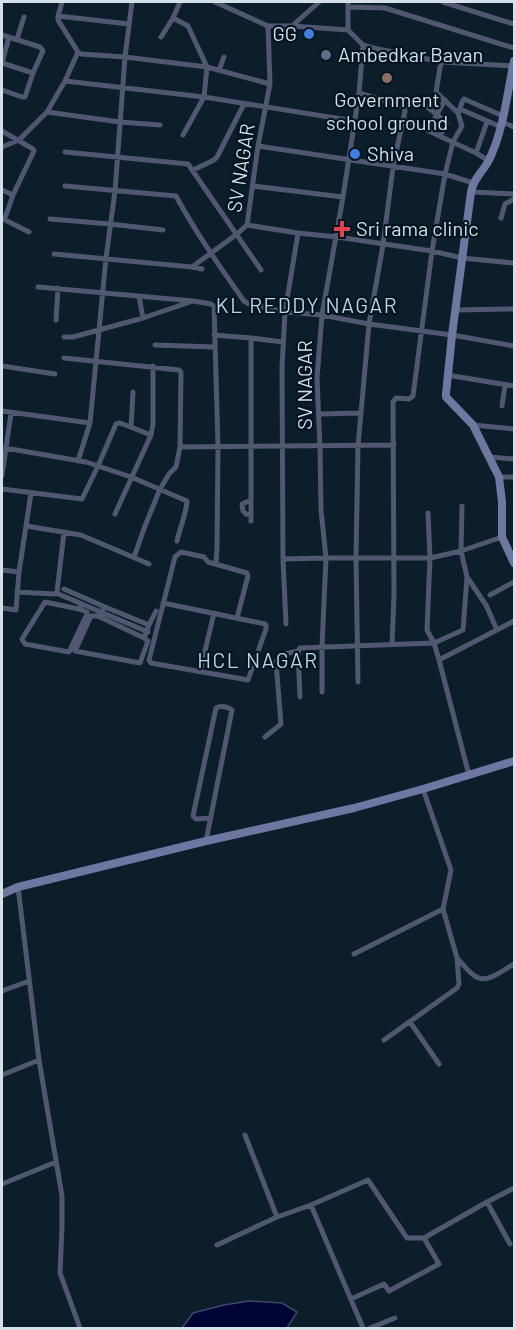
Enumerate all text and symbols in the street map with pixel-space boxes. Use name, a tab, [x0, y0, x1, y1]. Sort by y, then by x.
place label: GG	[272, 21, 297, 45]
marker: GG	[302, 27, 316, 41]
place label: Ambedkar Bavan	[338, 42, 483, 66]
marker: Ambedkar Bavan	[319, 48, 333, 62]
marker: Government school ground	[380, 71, 394, 85]
place label: Government school ground	[326, 87, 448, 134]
street label: SV NAGAR	[221, 122, 259, 214]
place label: Shiva	[367, 141, 414, 165]
marker: Shiva	[348, 147, 362, 161]
place label: Sri rama clinic	[356, 216, 479, 240]
marker: Sri rama clinic	[333, 220, 351, 238]
district label: KL REDDY NAGAR	[216, 292, 398, 317]
street label: SV NAGAR	[292, 340, 316, 430]
district label: HCL NAGAR	[197, 647, 319, 672]

